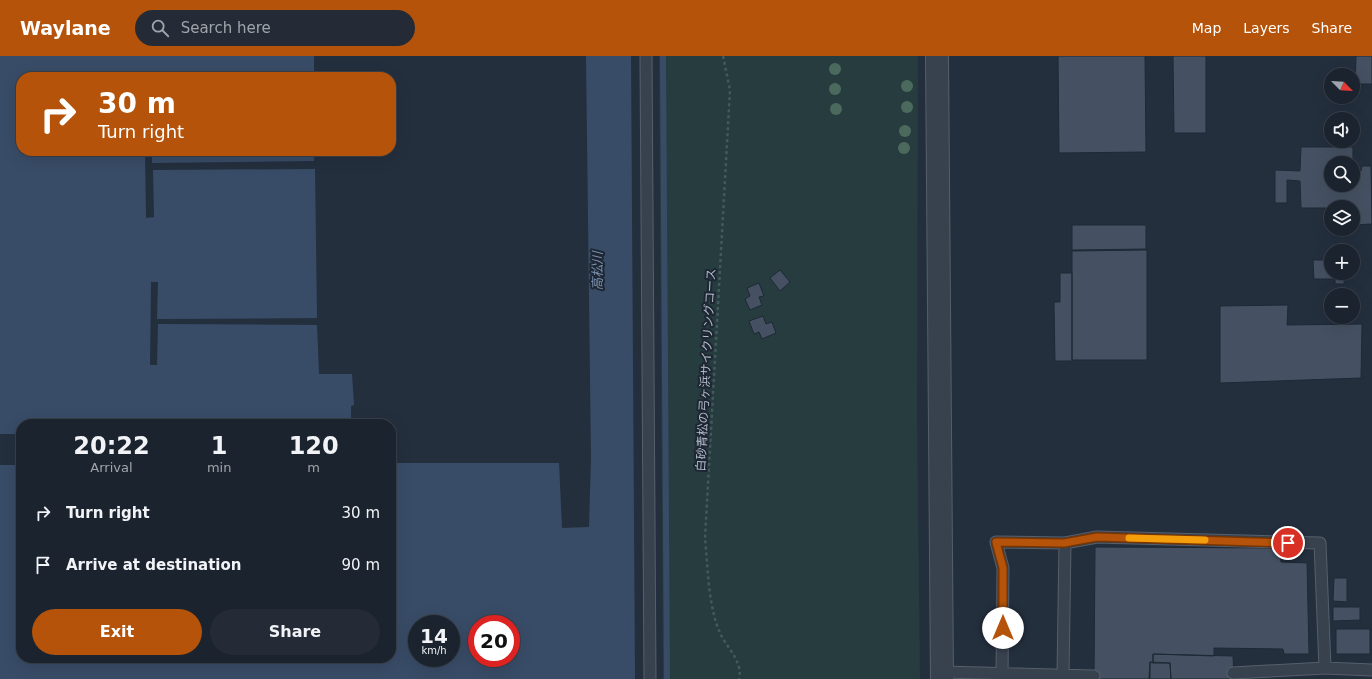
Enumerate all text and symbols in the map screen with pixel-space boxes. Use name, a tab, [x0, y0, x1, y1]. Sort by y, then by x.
search box	[135, 10, 415, 46]
text: Waylane	[20, 17, 111, 39]
icon: search	[149, 17, 171, 39]
text: Search here	[181, 19, 271, 37]
text: Map	[1192, 20, 1221, 36]
text: Layers	[1243, 20, 1290, 36]
text: Share	[1312, 20, 1352, 36]
north arrow	[1324, 68, 1360, 104]
map controls	[1324, 68, 1360, 324]
text: 30 m	[98, 87, 176, 120]
icon: right	[32, 88, 84, 140]
button: sound	[1324, 112, 1360, 148]
text: Turn right	[98, 121, 184, 142]
button: search	[1324, 156, 1360, 192]
button: layers	[1324, 200, 1360, 236]
button: +	[1324, 244, 1360, 280]
water label: 高松川	[590, 250, 605, 291]
street label: 白砂青松の弓ヶ浜サイクリングコース	[694, 268, 718, 472]
button: −	[1324, 288, 1360, 324]
text: 20:22	[73, 432, 150, 460]
text: 1	[211, 432, 227, 460]
text: 120	[289, 432, 339, 460]
text: Arrival	[90, 460, 133, 475]
text: min	[207, 460, 231, 475]
text: m	[307, 460, 320, 475]
icon: right	[32, 502, 54, 524]
text: Turn right	[66, 504, 150, 522]
text: 30 m	[342, 504, 380, 522]
pin	[1271, 526, 1305, 560]
icon: arrive	[1277, 532, 1299, 554]
icon: arrive	[32, 554, 54, 576]
text: Arrive at destination	[66, 556, 241, 574]
text: 90 m	[342, 556, 380, 574]
position arrow	[982, 607, 1024, 649]
button: Exit	[32, 609, 202, 655]
button: Share	[210, 609, 380, 655]
speed limit sign: 20	[468, 615, 520, 667]
text: 14	[420, 624, 448, 648]
text: km/h	[421, 645, 447, 656]

